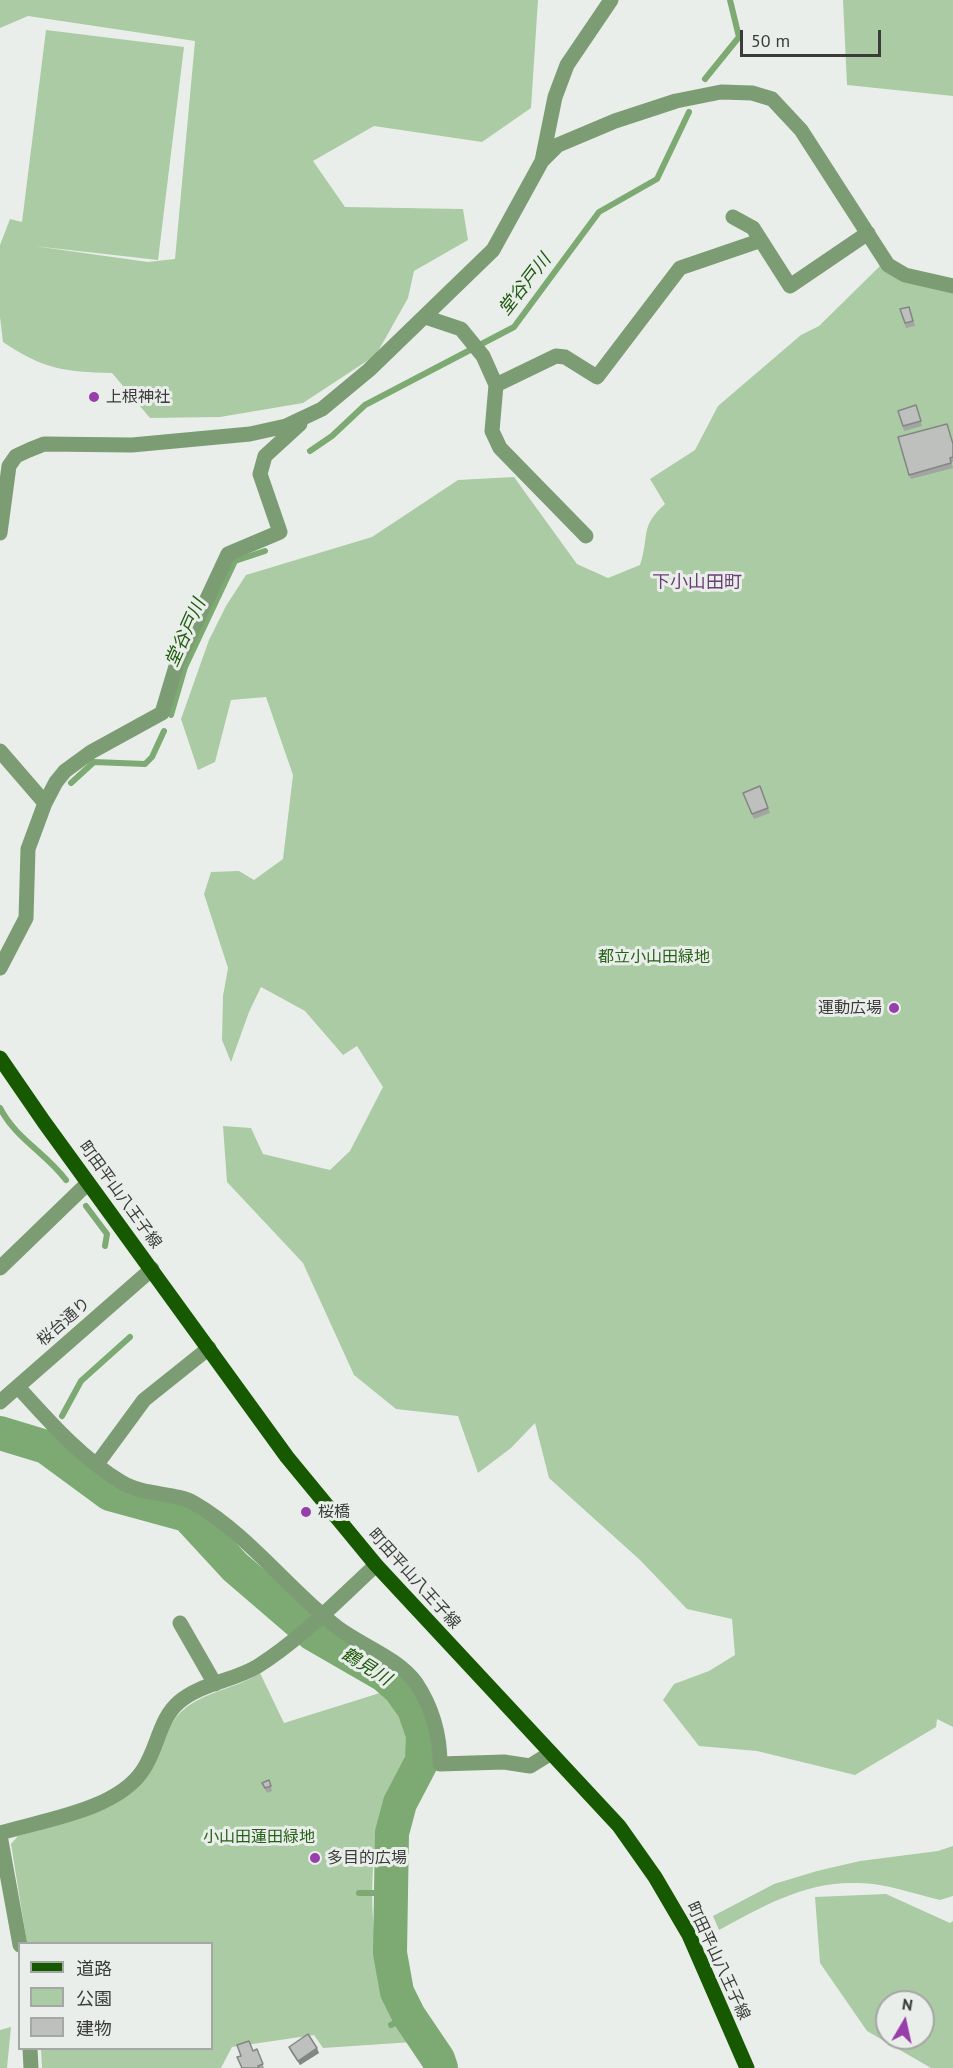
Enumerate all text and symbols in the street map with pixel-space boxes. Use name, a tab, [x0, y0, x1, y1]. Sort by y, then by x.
scale bar	[743, 18, 884, 56]
text: 50 m	[751, 29, 790, 52]
water label: 堂谷戸川	[494, 250, 556, 320]
place label: 上根神社	[106, 387, 170, 407]
marker: 上根神社	[87, 390, 101, 404]
district label: 下小山田町	[652, 572, 742, 594]
water label: 堂谷戸川	[161, 596, 211, 670]
park label: 都立小山田緑地	[598, 947, 710, 967]
place label: 運動広場	[818, 998, 882, 1018]
marker: 運動広場	[887, 1001, 901, 1015]
street label: 町田平山八王子線	[75, 1138, 165, 1252]
street label: 桜台通り	[34, 1294, 94, 1350]
place label: 桜橋	[318, 1502, 350, 1522]
marker: 桜橋	[299, 1505, 313, 1519]
street label: 町田平山八王子線	[364, 1525, 464, 1633]
water label: 鶴見川	[337, 1644, 395, 1690]
park label: 小山田蓮田緑地	[203, 1827, 315, 1847]
place label: 多目的広場	[327, 1848, 407, 1868]
marker: 多目的広場	[308, 1851, 322, 1865]
street label: 町田平山八王子線	[682, 1899, 754, 2023]
legend	[18, 1942, 213, 2050]
text: 道路	[76, 1957, 112, 1980]
text: 公園	[76, 1987, 112, 2010]
north arrow	[875, 1990, 935, 2050]
text: N	[901, 1993, 914, 2015]
text: 建物	[76, 2017, 112, 2040]

